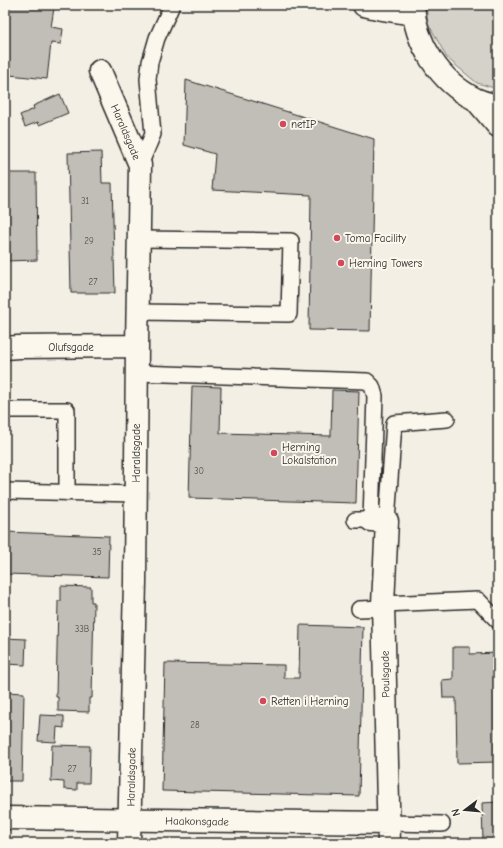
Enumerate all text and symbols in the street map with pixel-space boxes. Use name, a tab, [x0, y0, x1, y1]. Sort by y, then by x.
street label: Haraldsgade	[108, 102, 143, 162]
place label: netIP	[291, 118, 316, 131]
marker: netIP	[278, 119, 288, 129]
house number: 31	[81, 196, 89, 206]
place label: Toma Facility	[345, 232, 406, 245]
marker: Toma Facility	[332, 233, 342, 243]
house number: 29	[84, 236, 94, 246]
place label: Herning Towers	[349, 257, 423, 270]
marker: Herning Towers	[336, 258, 346, 268]
house number: 27	[89, 277, 98, 287]
street label: Olufsgade	[48, 341, 94, 354]
street label: Haraldsgade	[130, 423, 143, 483]
place label: Herning Lokalstation	[282, 441, 337, 467]
marker: Herning Lokalstation	[269, 448, 279, 458]
house number: 30	[194, 466, 204, 476]
house number: 35	[92, 547, 102, 557]
house number: 33B	[75, 624, 90, 634]
street label: Poulsgade	[379, 650, 392, 698]
place label: Retten i Herning	[271, 695, 349, 708]
marker: Retten i Herning	[258, 696, 268, 706]
house number: 28	[190, 720, 200, 730]
street label: Haraldsgade	[124, 747, 139, 807]
house number: 27	[68, 764, 77, 774]
north arrow	[445, 790, 485, 830]
text: N	[449, 807, 463, 818]
street label: Haakonsgade	[165, 814, 229, 829]

